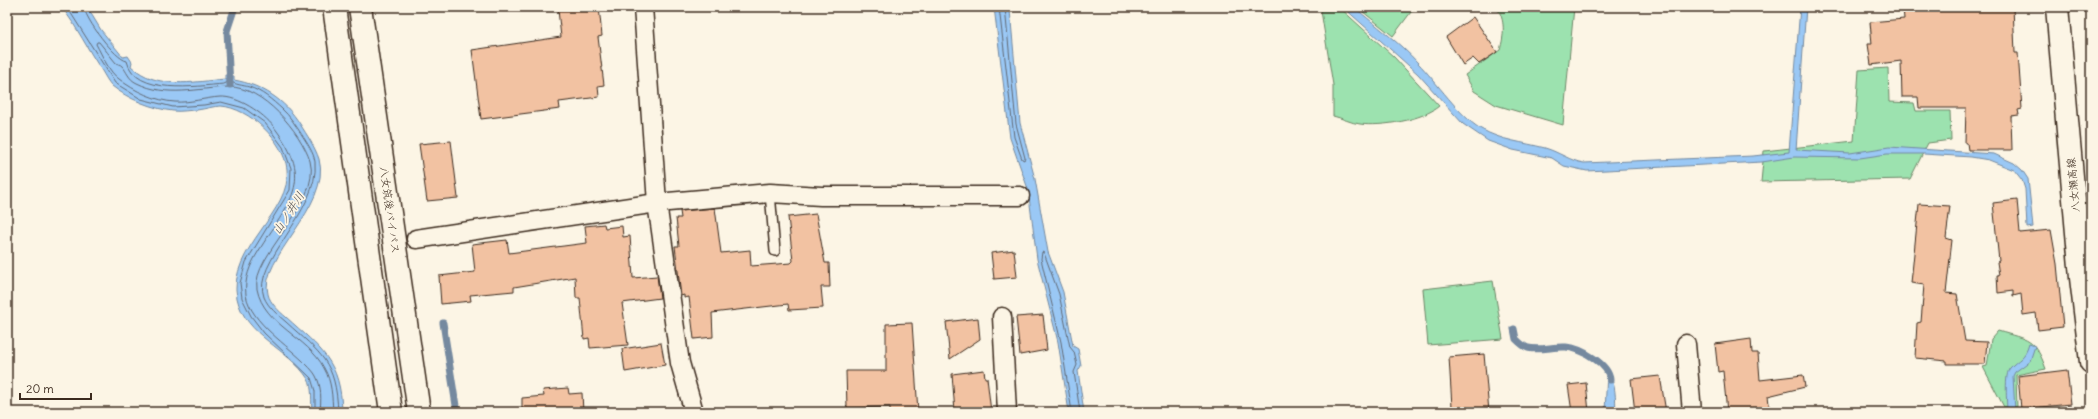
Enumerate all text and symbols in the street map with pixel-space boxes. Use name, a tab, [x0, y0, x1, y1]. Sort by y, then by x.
street label: 八女瀬高線	[2064, 157, 2082, 213]
street label: 八女筑後バイパス	[377, 166, 403, 254]
water label: 山ノ井川	[269, 189, 307, 237]
scale bar	[20, 375, 91, 401]
text: 20 m	[26, 381, 54, 396]

